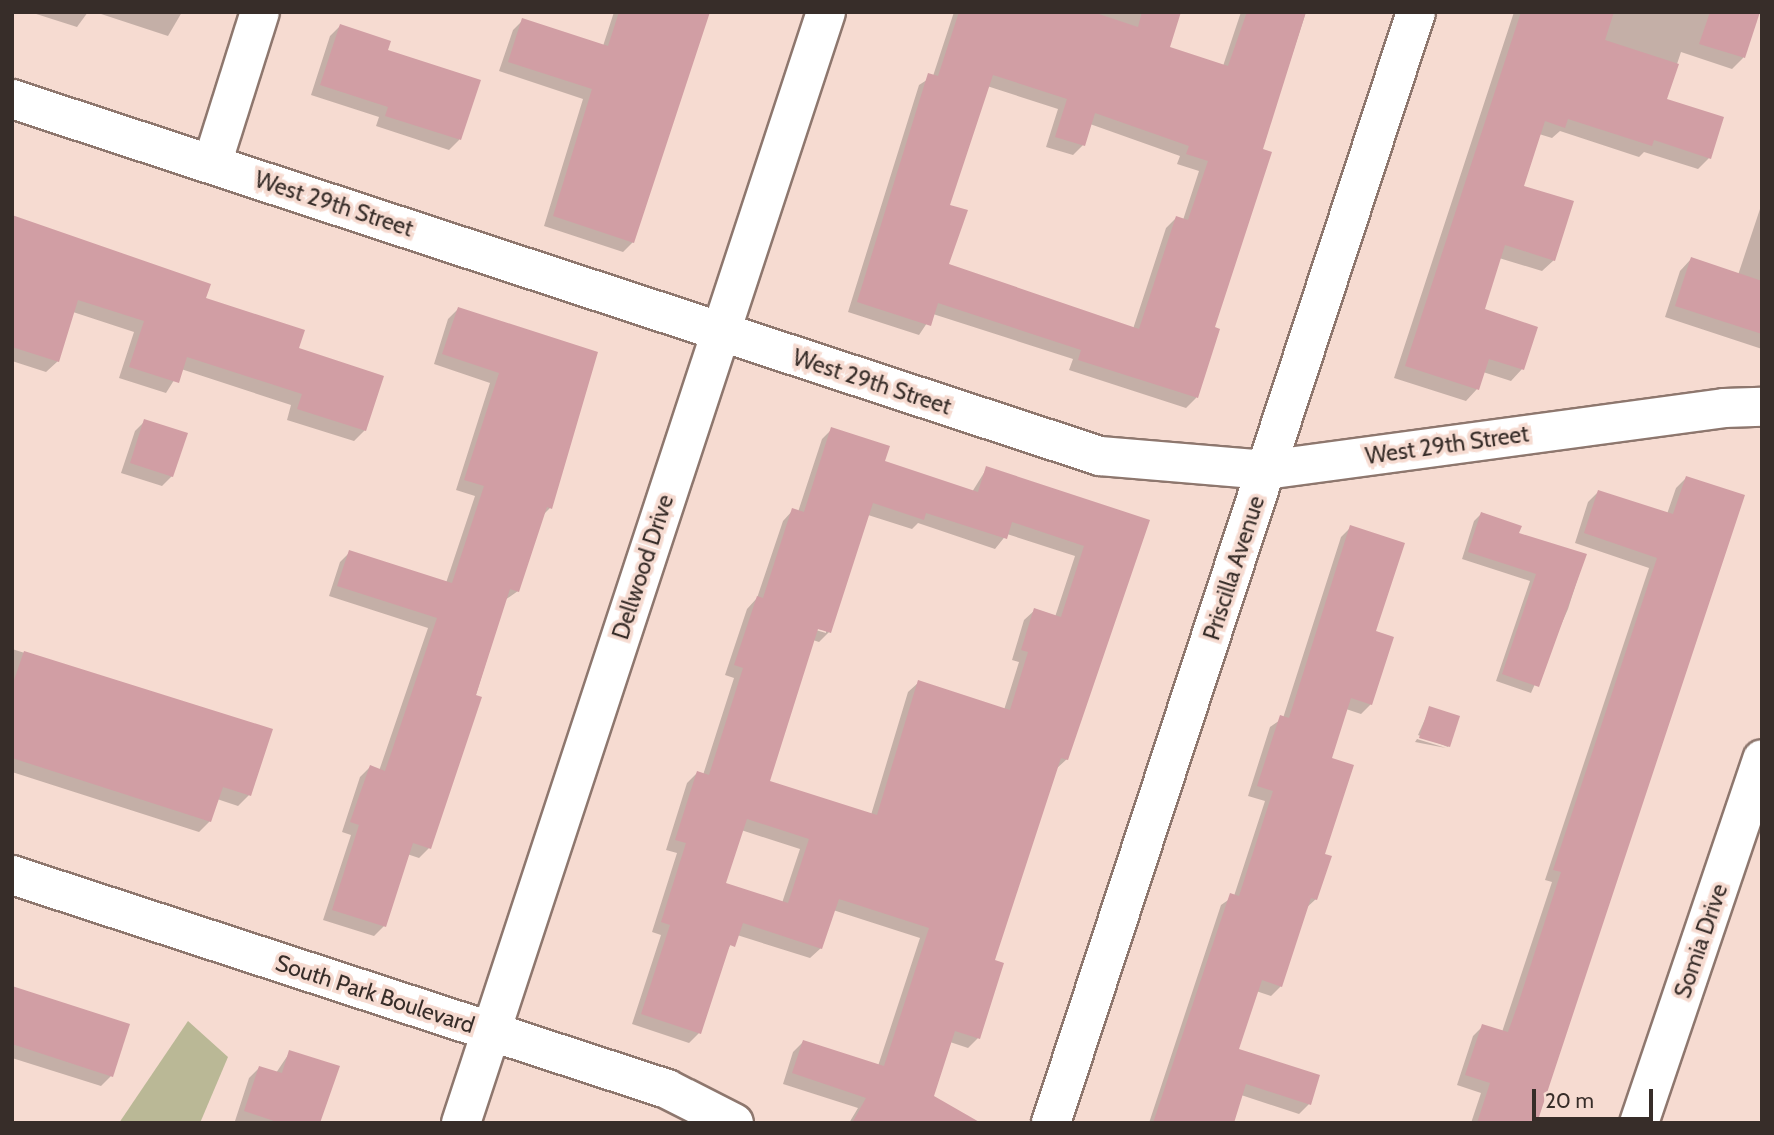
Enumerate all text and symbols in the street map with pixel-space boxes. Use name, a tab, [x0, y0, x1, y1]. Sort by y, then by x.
street label: West 29th Street	[251, 165, 417, 243]
street label: West 29th Street	[789, 343, 955, 421]
street label: West 29th Street	[1364, 420, 1530, 470]
street label: Dellwood Drive	[607, 491, 679, 643]
street label: Priscilla Avenue	[1198, 492, 1270, 644]
street label: Somia Drive	[1669, 880, 1733, 1002]
street label: South Park Boulevard	[272, 949, 478, 1039]
scale bar	[1536, 1076, 1657, 1120]
text: 20 m	[1545, 1088, 1594, 1113]

